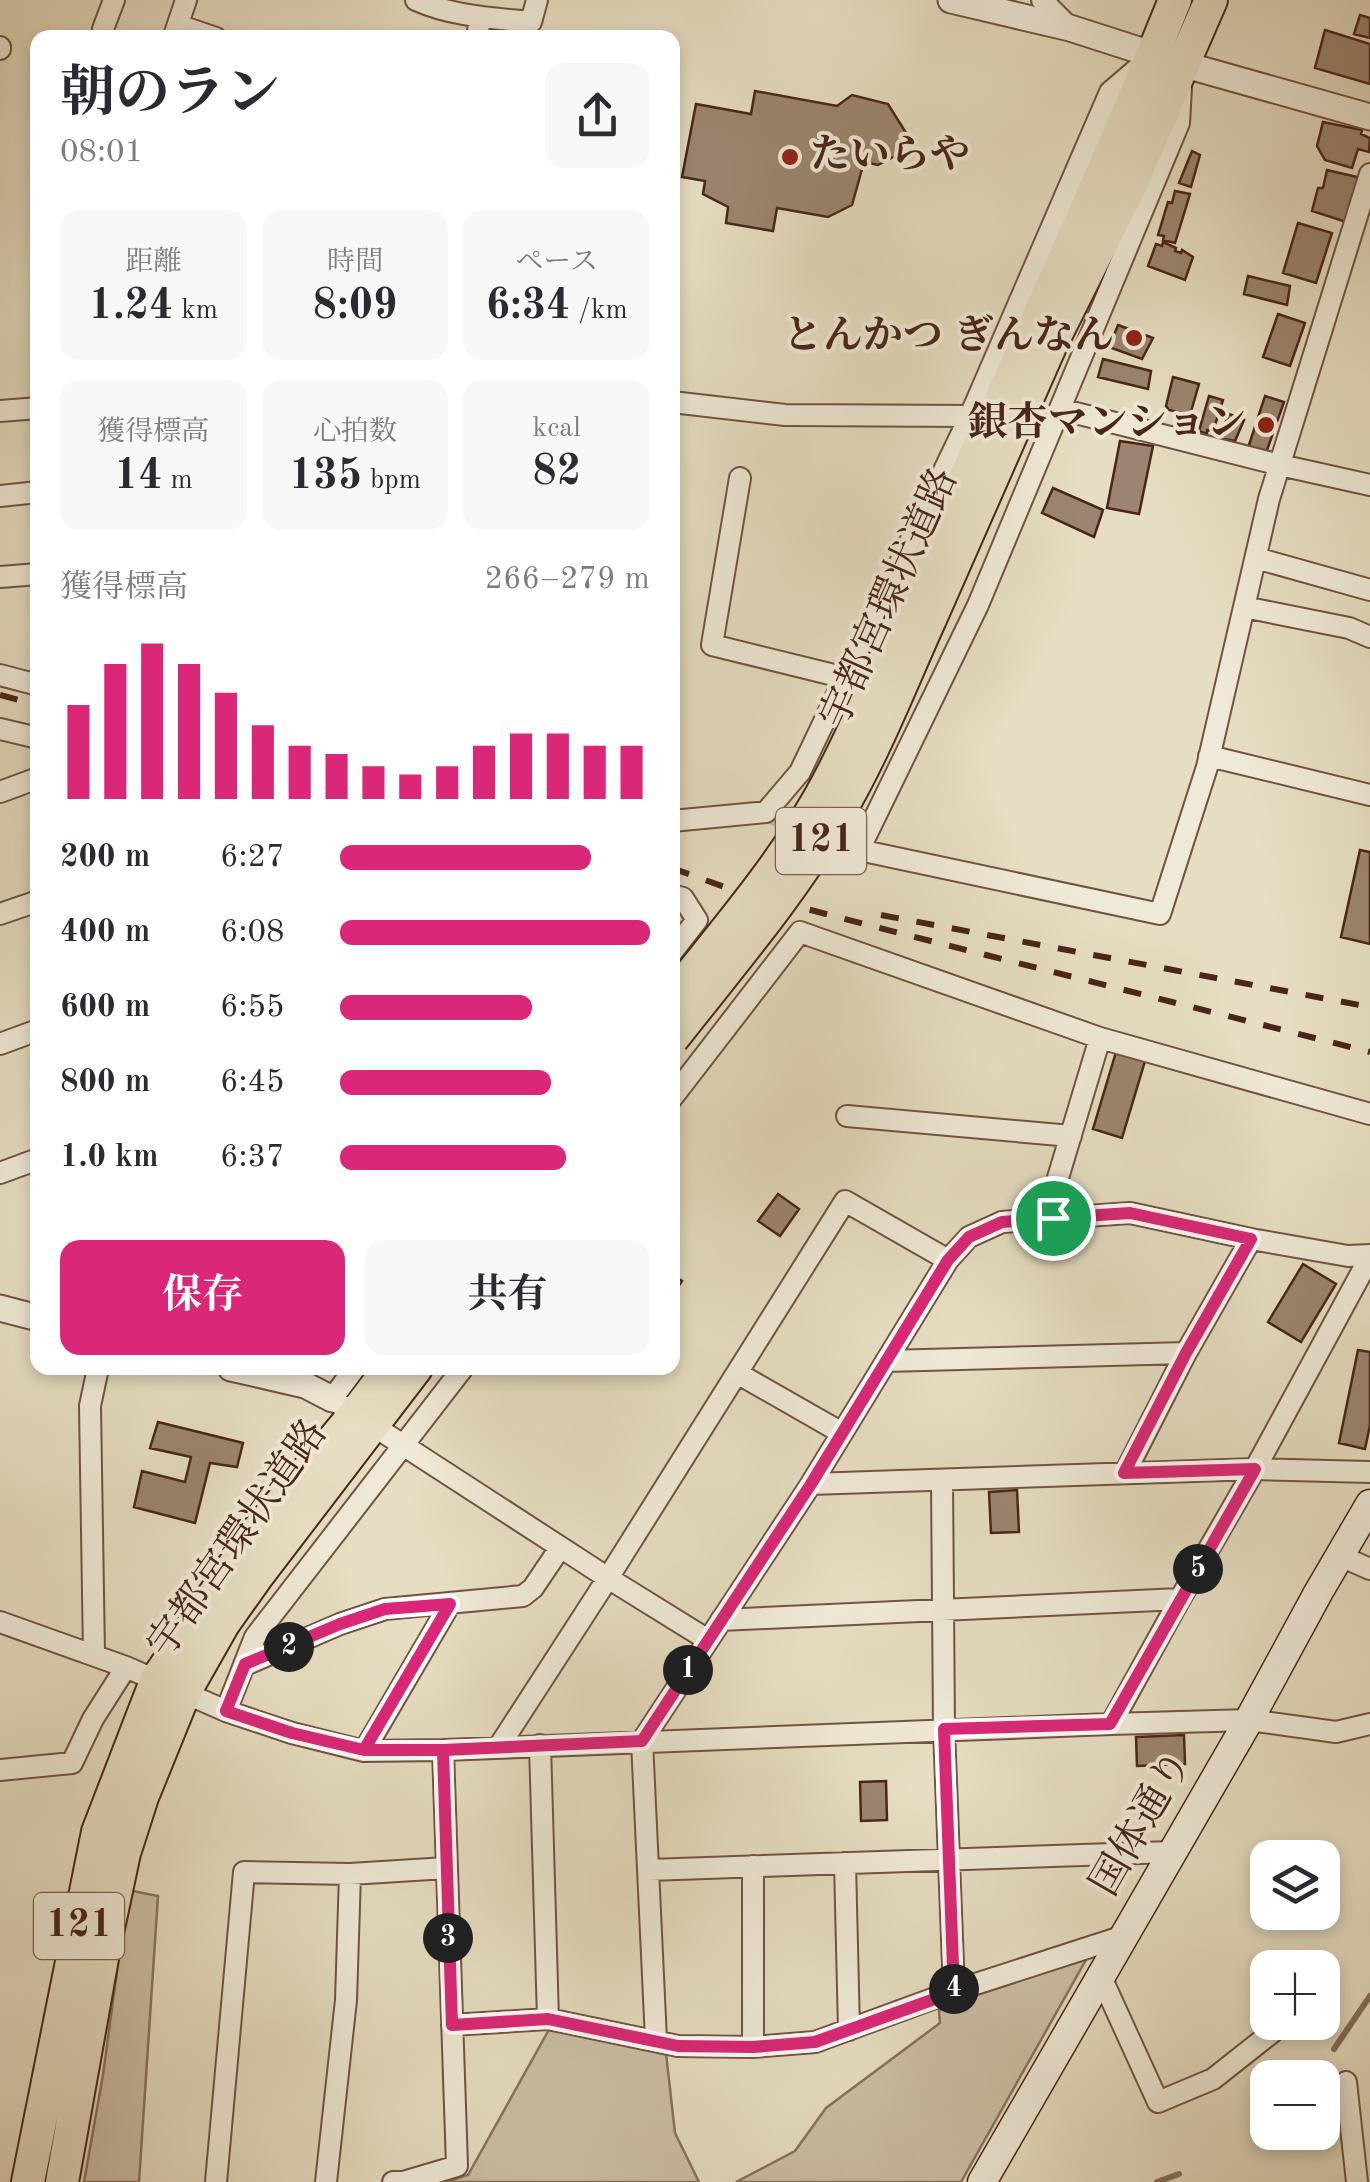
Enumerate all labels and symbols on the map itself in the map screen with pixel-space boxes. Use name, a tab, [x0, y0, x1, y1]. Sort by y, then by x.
place label: たいらや	[810, 134, 970, 177]
marker: たいらや	[779, 146, 801, 168]
place label: とんかつ ぎんなん	[783, 314, 1114, 358]
marker: とんかつ ぎんなん	[1123, 327, 1145, 349]
place label: 銀杏マンション	[968, 400, 1246, 445]
marker: 銀杏マンション	[1255, 414, 1277, 436]
street label: 宇都宮環状道路	[812, 461, 966, 735]
road number: 121	[776, 808, 866, 874]
pin	[1011, 1176, 1096, 1261]
street label: 宇都宮環状道路	[139, 1412, 336, 1666]
pin: 5	[1173, 1544, 1223, 1594]
pin: 2	[264, 1622, 314, 1672]
pin: 1	[663, 1645, 713, 1695]
street label: 国体通り	[1082, 1743, 1200, 1903]
road number: 121	[34, 1893, 124, 1959]
pin: 3	[423, 1913, 473, 1963]
pin: 4	[929, 1964, 979, 2014]

